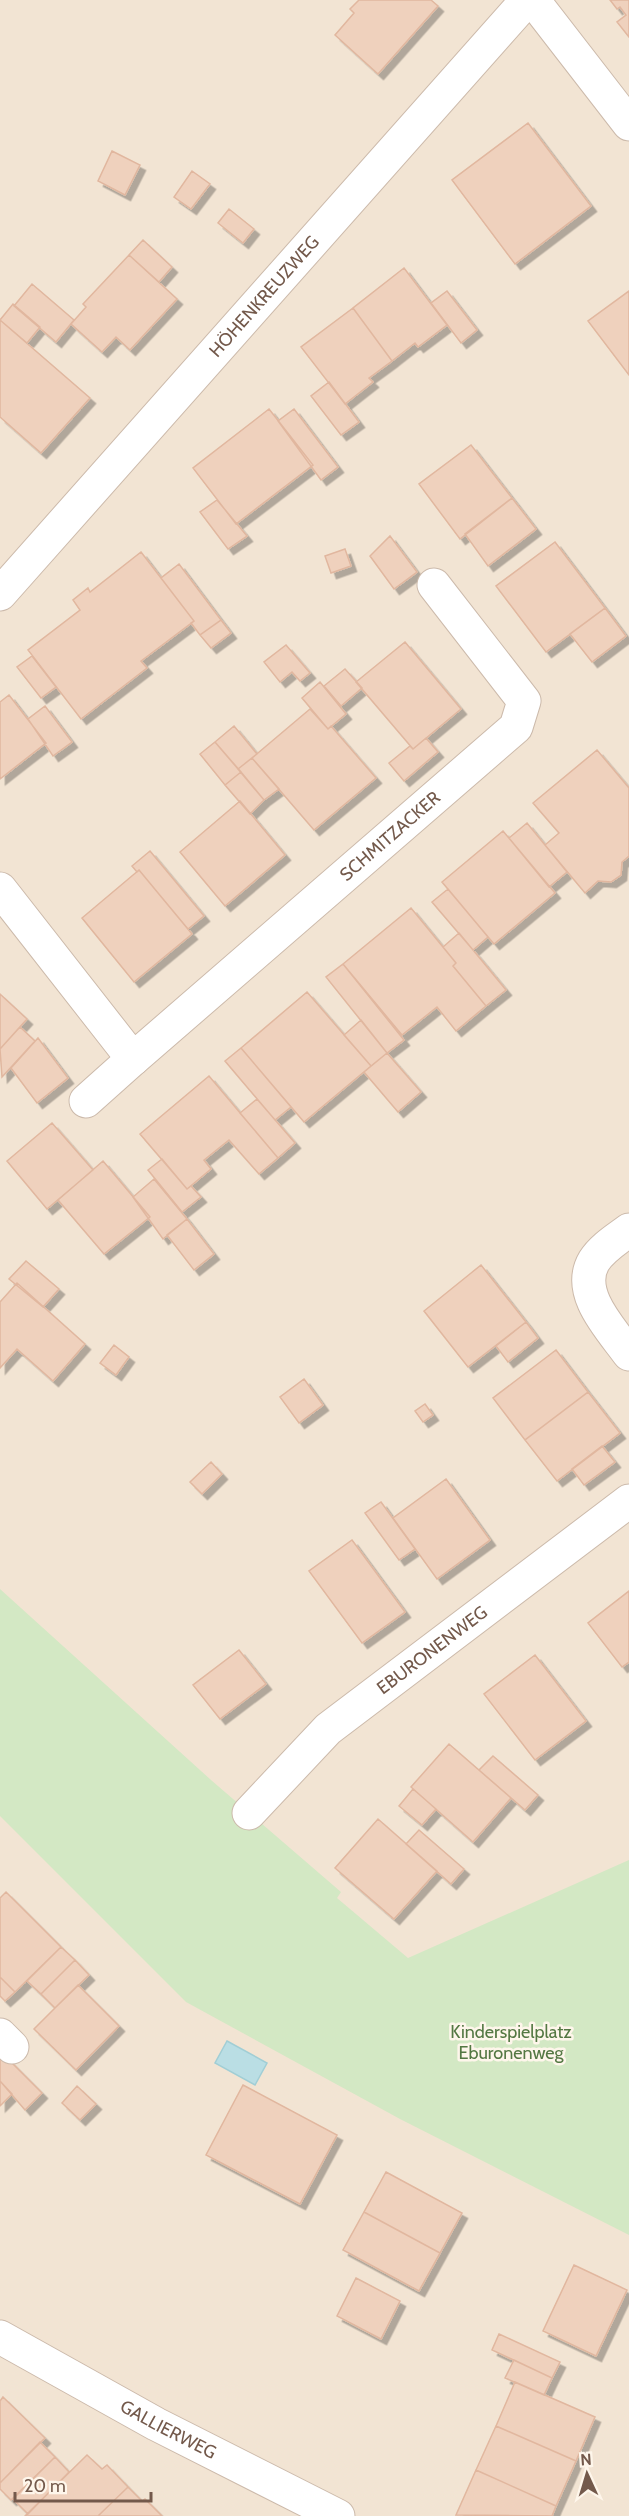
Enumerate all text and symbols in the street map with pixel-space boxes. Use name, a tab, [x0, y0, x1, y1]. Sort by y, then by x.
street label: HÖHENKREUZWEG	[205, 231, 324, 361]
street label: SCHMITZACKER	[335, 787, 445, 886]
street label: EBURONENWEG	[373, 1601, 492, 1699]
park label: Kinderspielplatz Eburonenweg	[450, 2021, 572, 2064]
street label: GALLIERWEG	[116, 2395, 220, 2464]
north arrow	[557, 2444, 617, 2504]
text: N	[580, 2450, 592, 2469]
scale bar	[15, 2465, 152, 2503]
text: 20 m	[24, 2475, 66, 2497]

